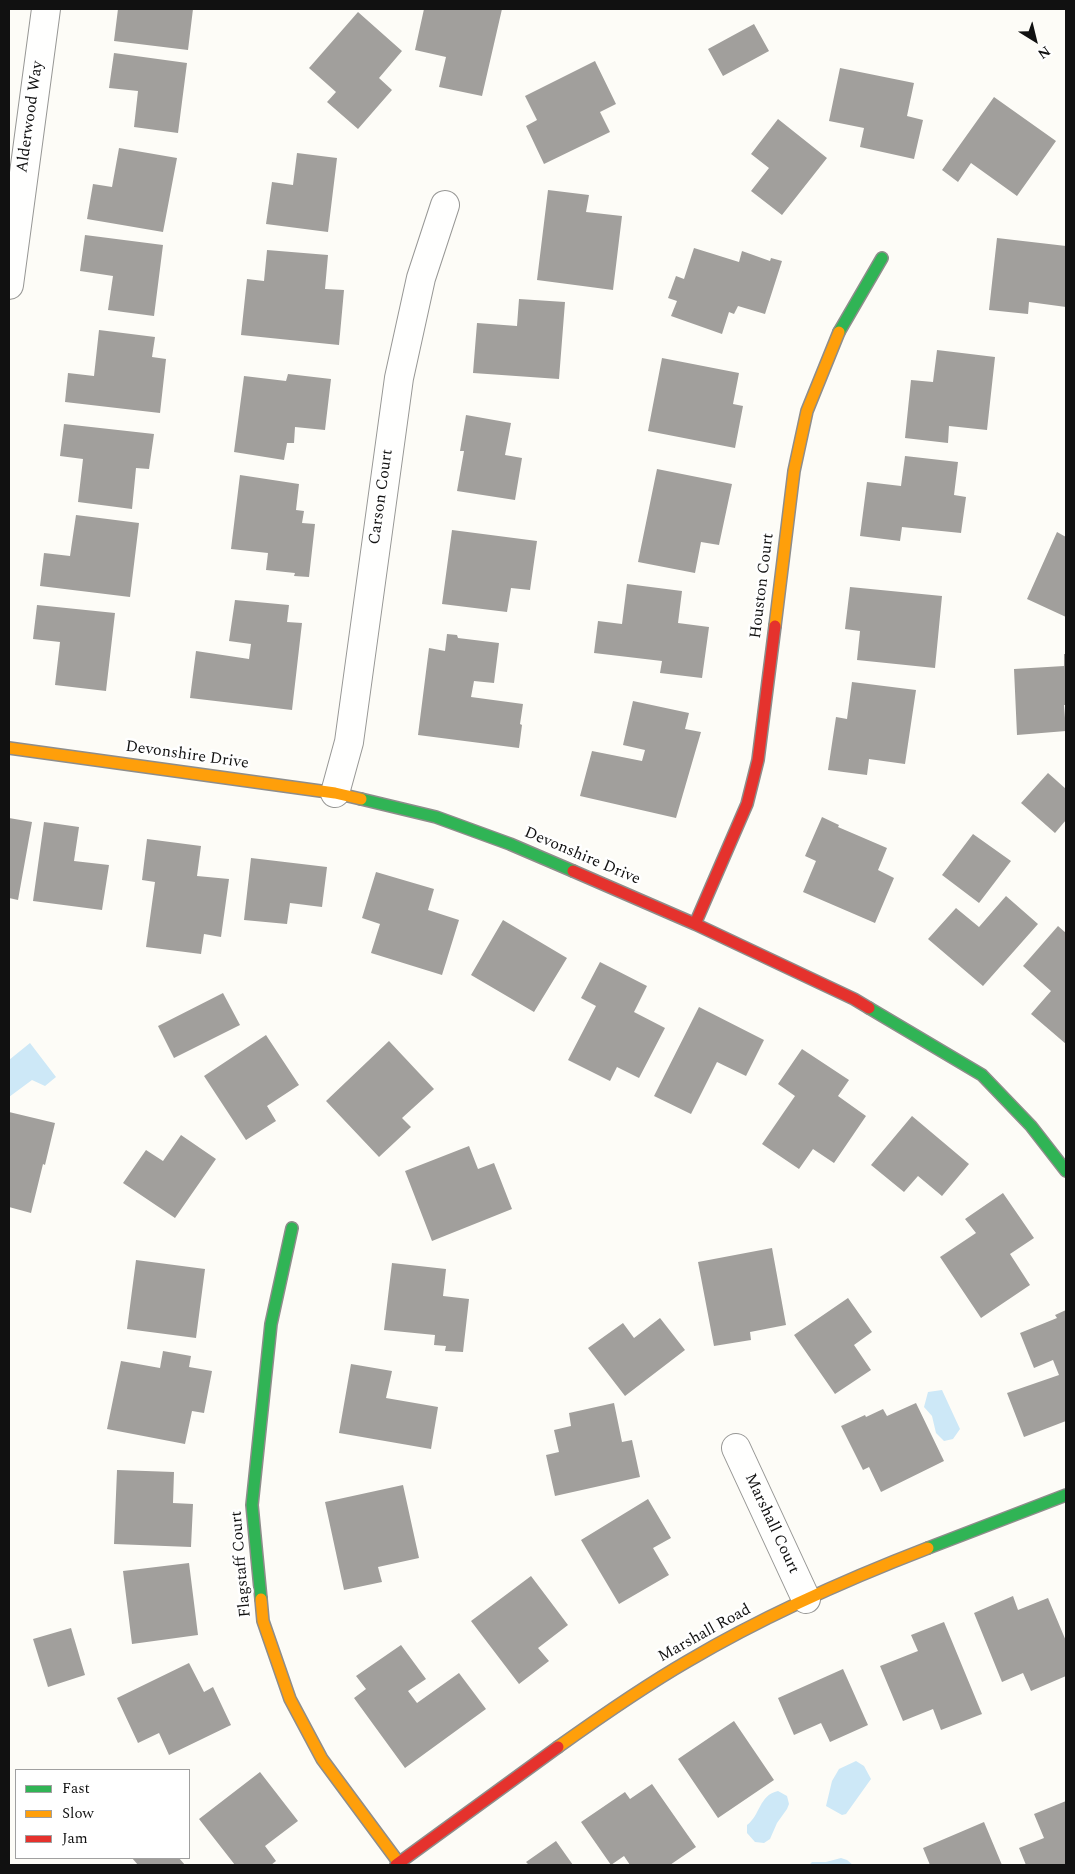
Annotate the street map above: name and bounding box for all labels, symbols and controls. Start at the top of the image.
north arrow [1010,15,1060,65]
text: N [1033,41,1055,64]
street label: Alderwood Way [14,60,48,174]
street label: Carson Court [366,448,398,546]
street label: Houston Court [747,532,779,640]
street label: Devonshire Drive [124,738,250,774]
street label: Devonshire Drive [521,824,643,890]
street label: Marshall Court [739,1471,803,1577]
street label: Flagstaff Court [228,1510,256,1618]
street label: Marshall Road [655,1601,755,1667]
legend [15,1769,190,1859]
text: Fast [62,1777,90,1800]
text: Slow [62,1802,94,1825]
text: Jam [62,1827,88,1850]

